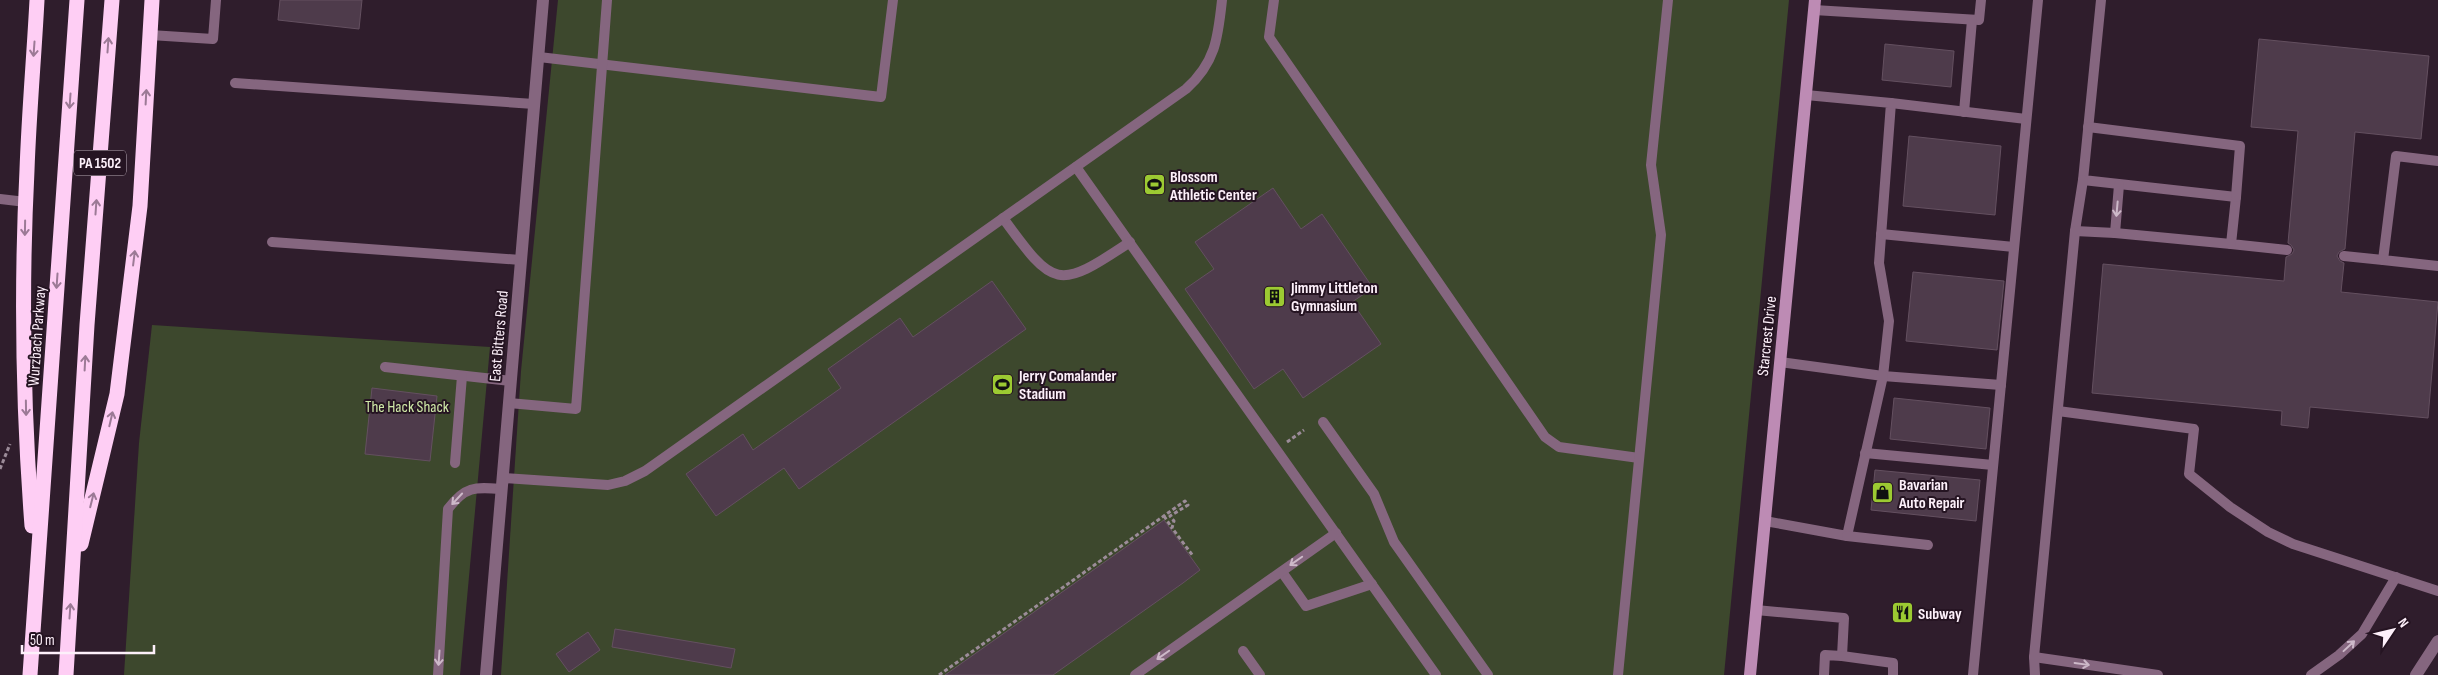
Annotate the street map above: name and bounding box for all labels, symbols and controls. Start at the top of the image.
one-way arrow [104,37,113,53]
one-way arrow [30,40,39,56]
one-way arrow [142,89,151,105]
one-way arrow [65,93,74,109]
road number: PA 1502 [74,150,126,176]
place label: Blossom Athletic Center [1169,168,1257,205]
sports icon: Blossom Athletic Center [1142,173,1166,197]
one-way arrow [91,199,101,215]
one-way arrow [2112,201,2122,217]
one-way arrow [21,220,30,236]
one-way arrow [129,251,139,267]
one-way arrow [53,272,62,288]
place label: Jimmy Littleton Gymnasium [1290,279,1378,316]
building icon: Jimmy Littleton Gymnasium [1263,284,1287,308]
street label: Wurzbach Parkway [25,285,50,387]
street label: East Bitters Road [486,290,513,382]
street label: Starcrest Drive [1754,295,1781,377]
one-way arrow [80,355,89,371]
place label: Jerry Comalander Stadium [1018,367,1117,404]
sports icon: Jerry Comalander Stadium [991,372,1015,396]
park label: The Hack Shack [365,398,449,417]
one-way arrow [21,400,31,416]
one-way arrow [107,412,116,428]
place label: Bavarian Auto Repair [1898,476,1964,513]
shop icon: Bavarian Auto Repair [1871,481,1895,505]
one-way arrow [88,493,97,509]
one-way arrow [451,493,463,505]
one-way arrow [1289,556,1303,566]
restaurant icon: Subway [1890,601,1914,625]
one-way arrow [66,603,75,619]
place label: Subway [1918,605,1962,624]
north arrow [2368,605,2418,655]
text: N [2394,615,2412,631]
scale bar [22,622,155,654]
text: 50 m [30,631,55,650]
one-way arrow [2343,640,2356,652]
one-way arrow [434,650,443,666]
one-way arrow [1156,650,1170,660]
one-way arrow [2074,660,2090,670]

